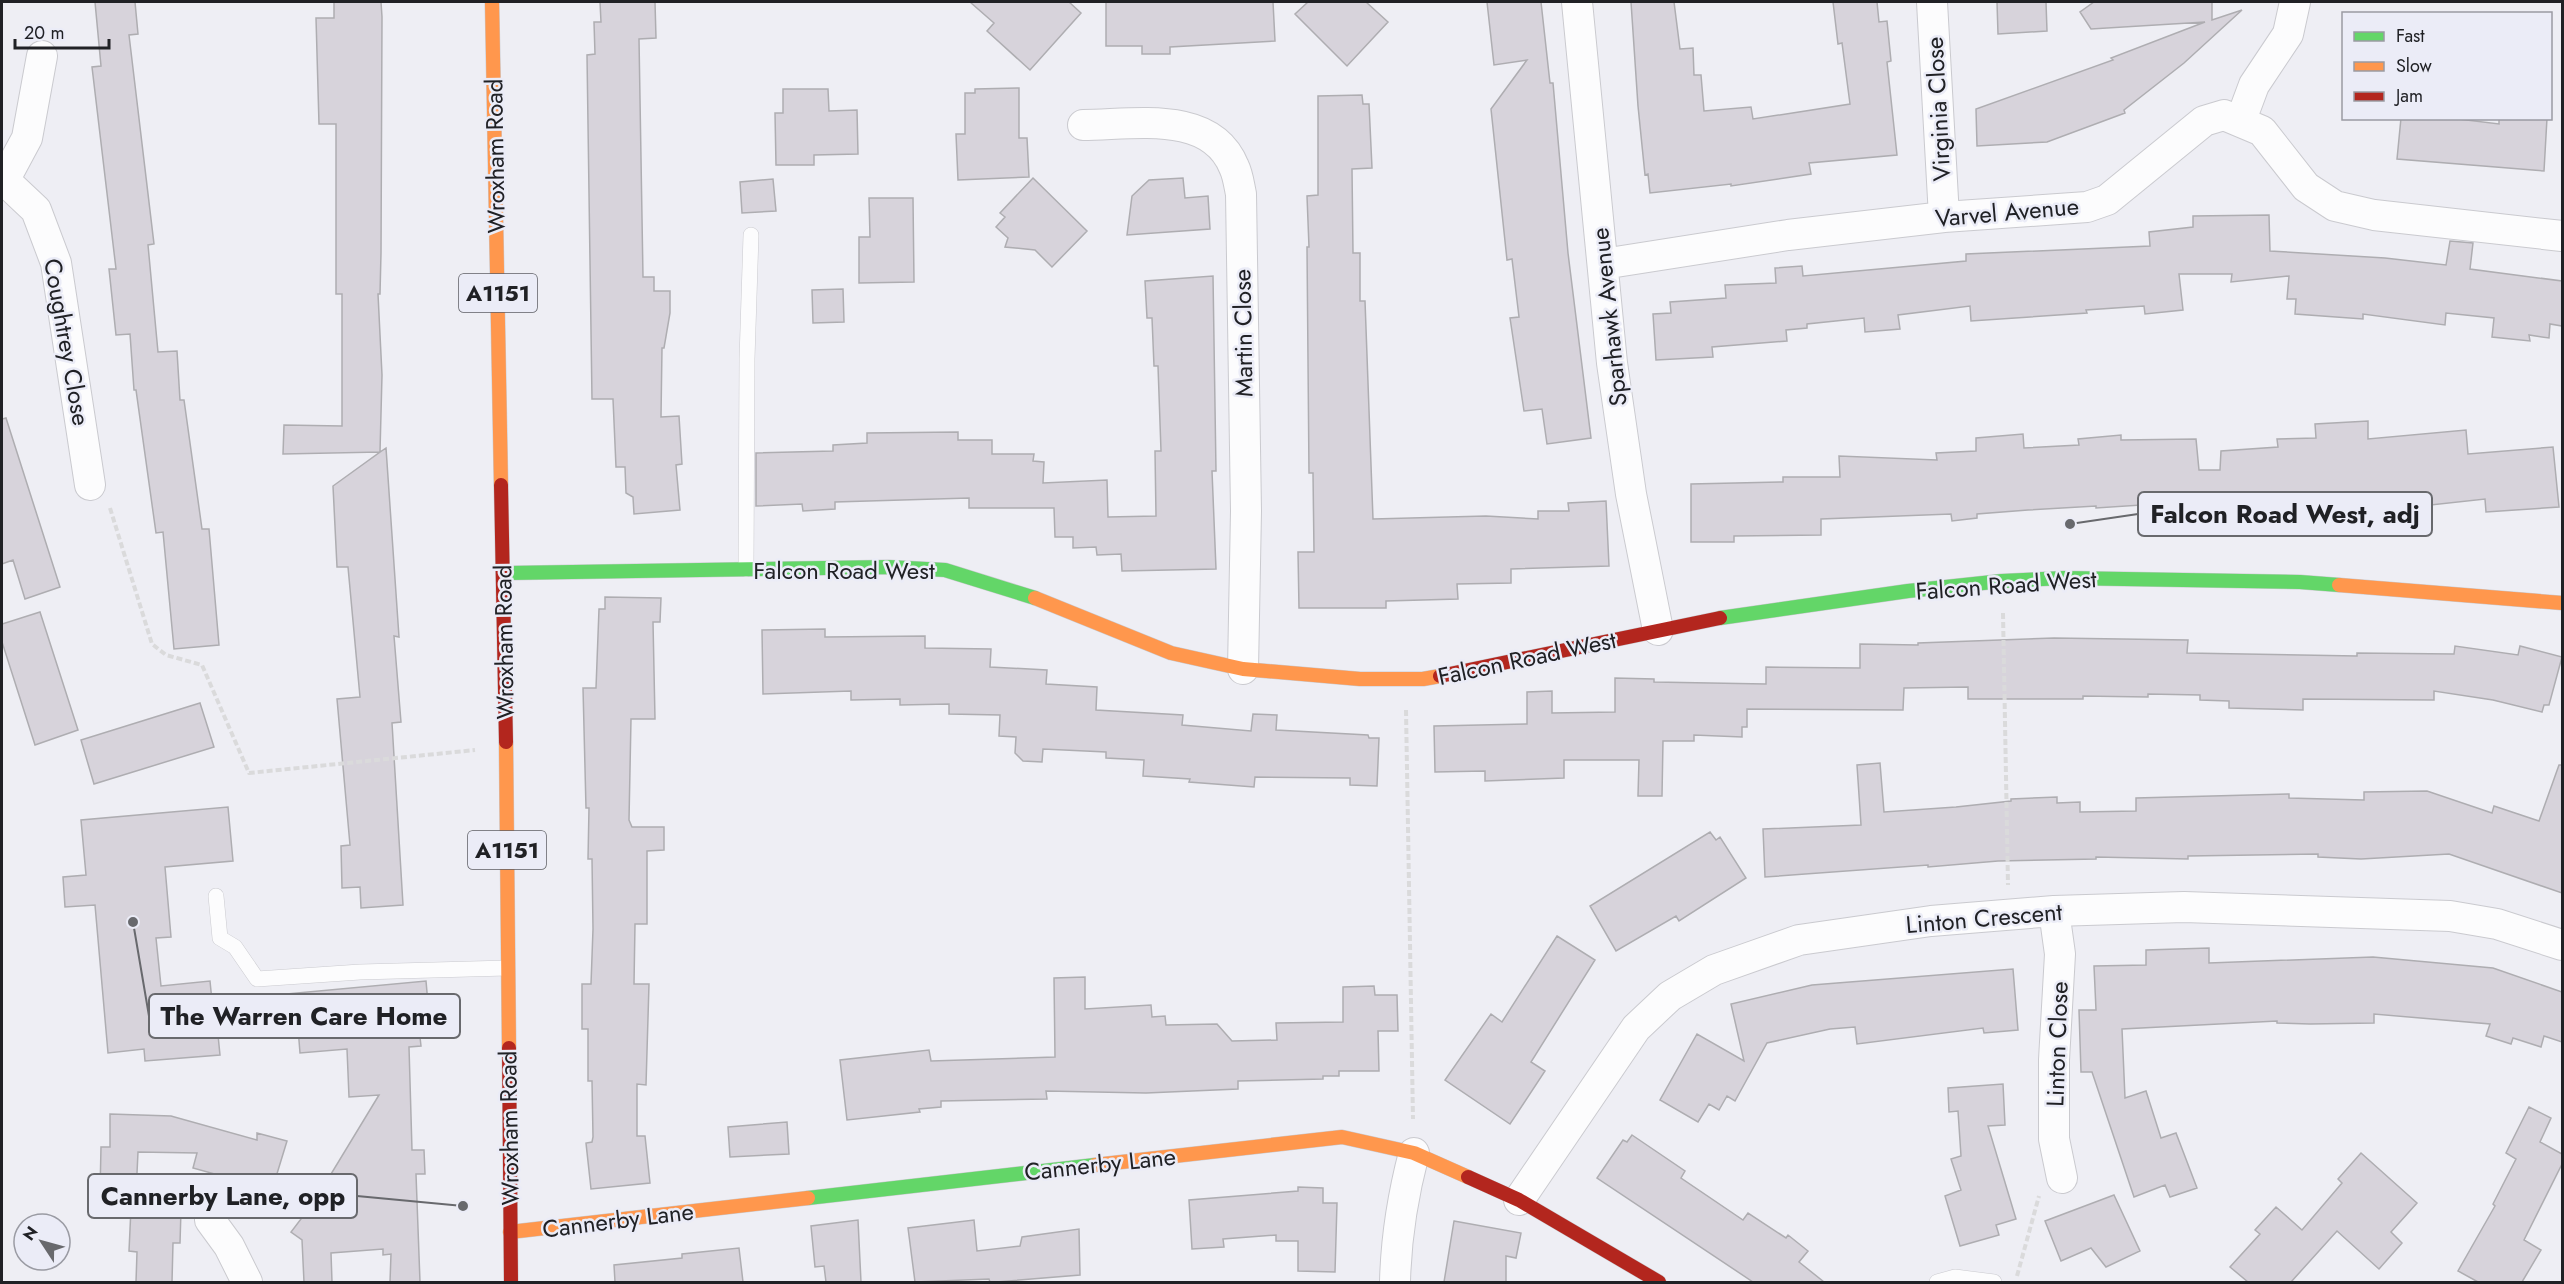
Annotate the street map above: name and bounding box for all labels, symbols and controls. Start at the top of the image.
scale bar [15,12,110,50]
legend [2342,12,2552,120]
text: 20 m [24,20,64,46]
text: Fast [2396,23,2425,49]
street label: Virginia Close [1917,36,1959,182]
text: Slow [2396,53,2433,79]
street label: Wroxham Road [476,78,514,234]
text: Jam [2394,83,2423,109]
street label: Varvel Avenue [1934,188,2080,236]
street label: Sparhawk Avenue [1582,226,1636,408]
street label: Coughtrey Close [35,256,99,428]
street label: Martin Close [1224,269,1262,397]
road number: A1151 [459,274,537,312]
callout: Falcon Road West, adj [2138,492,2432,536]
text: Falcon Road West, adj [2150,495,2420,533]
street label: Falcon Road West [753,553,935,588]
street label: Falcon Road West [1914,561,2098,609]
street label: Wroxham Road [485,564,523,720]
street label: Falcon Road West [1435,622,1620,694]
road number: A1151 [468,831,546,869]
street label: Linton Crescent [1904,894,2064,942]
street label: Linton Close [2037,981,2077,1107]
callout: The Warren Care Home [149,994,460,1038]
text: The Warren Care Home [160,997,448,1035]
street label: Wroxham Road [490,1050,528,1206]
street label: Cannerby Lane [1023,1139,1177,1189]
callout: Cannerby Lane, opp [88,1174,357,1218]
text: Cannerby Lane, opp [101,1177,345,1215]
street label: Cannerby Lane [540,1193,696,1247]
north arrow [12,1212,72,1272]
text: N [17,1222,43,1245]

